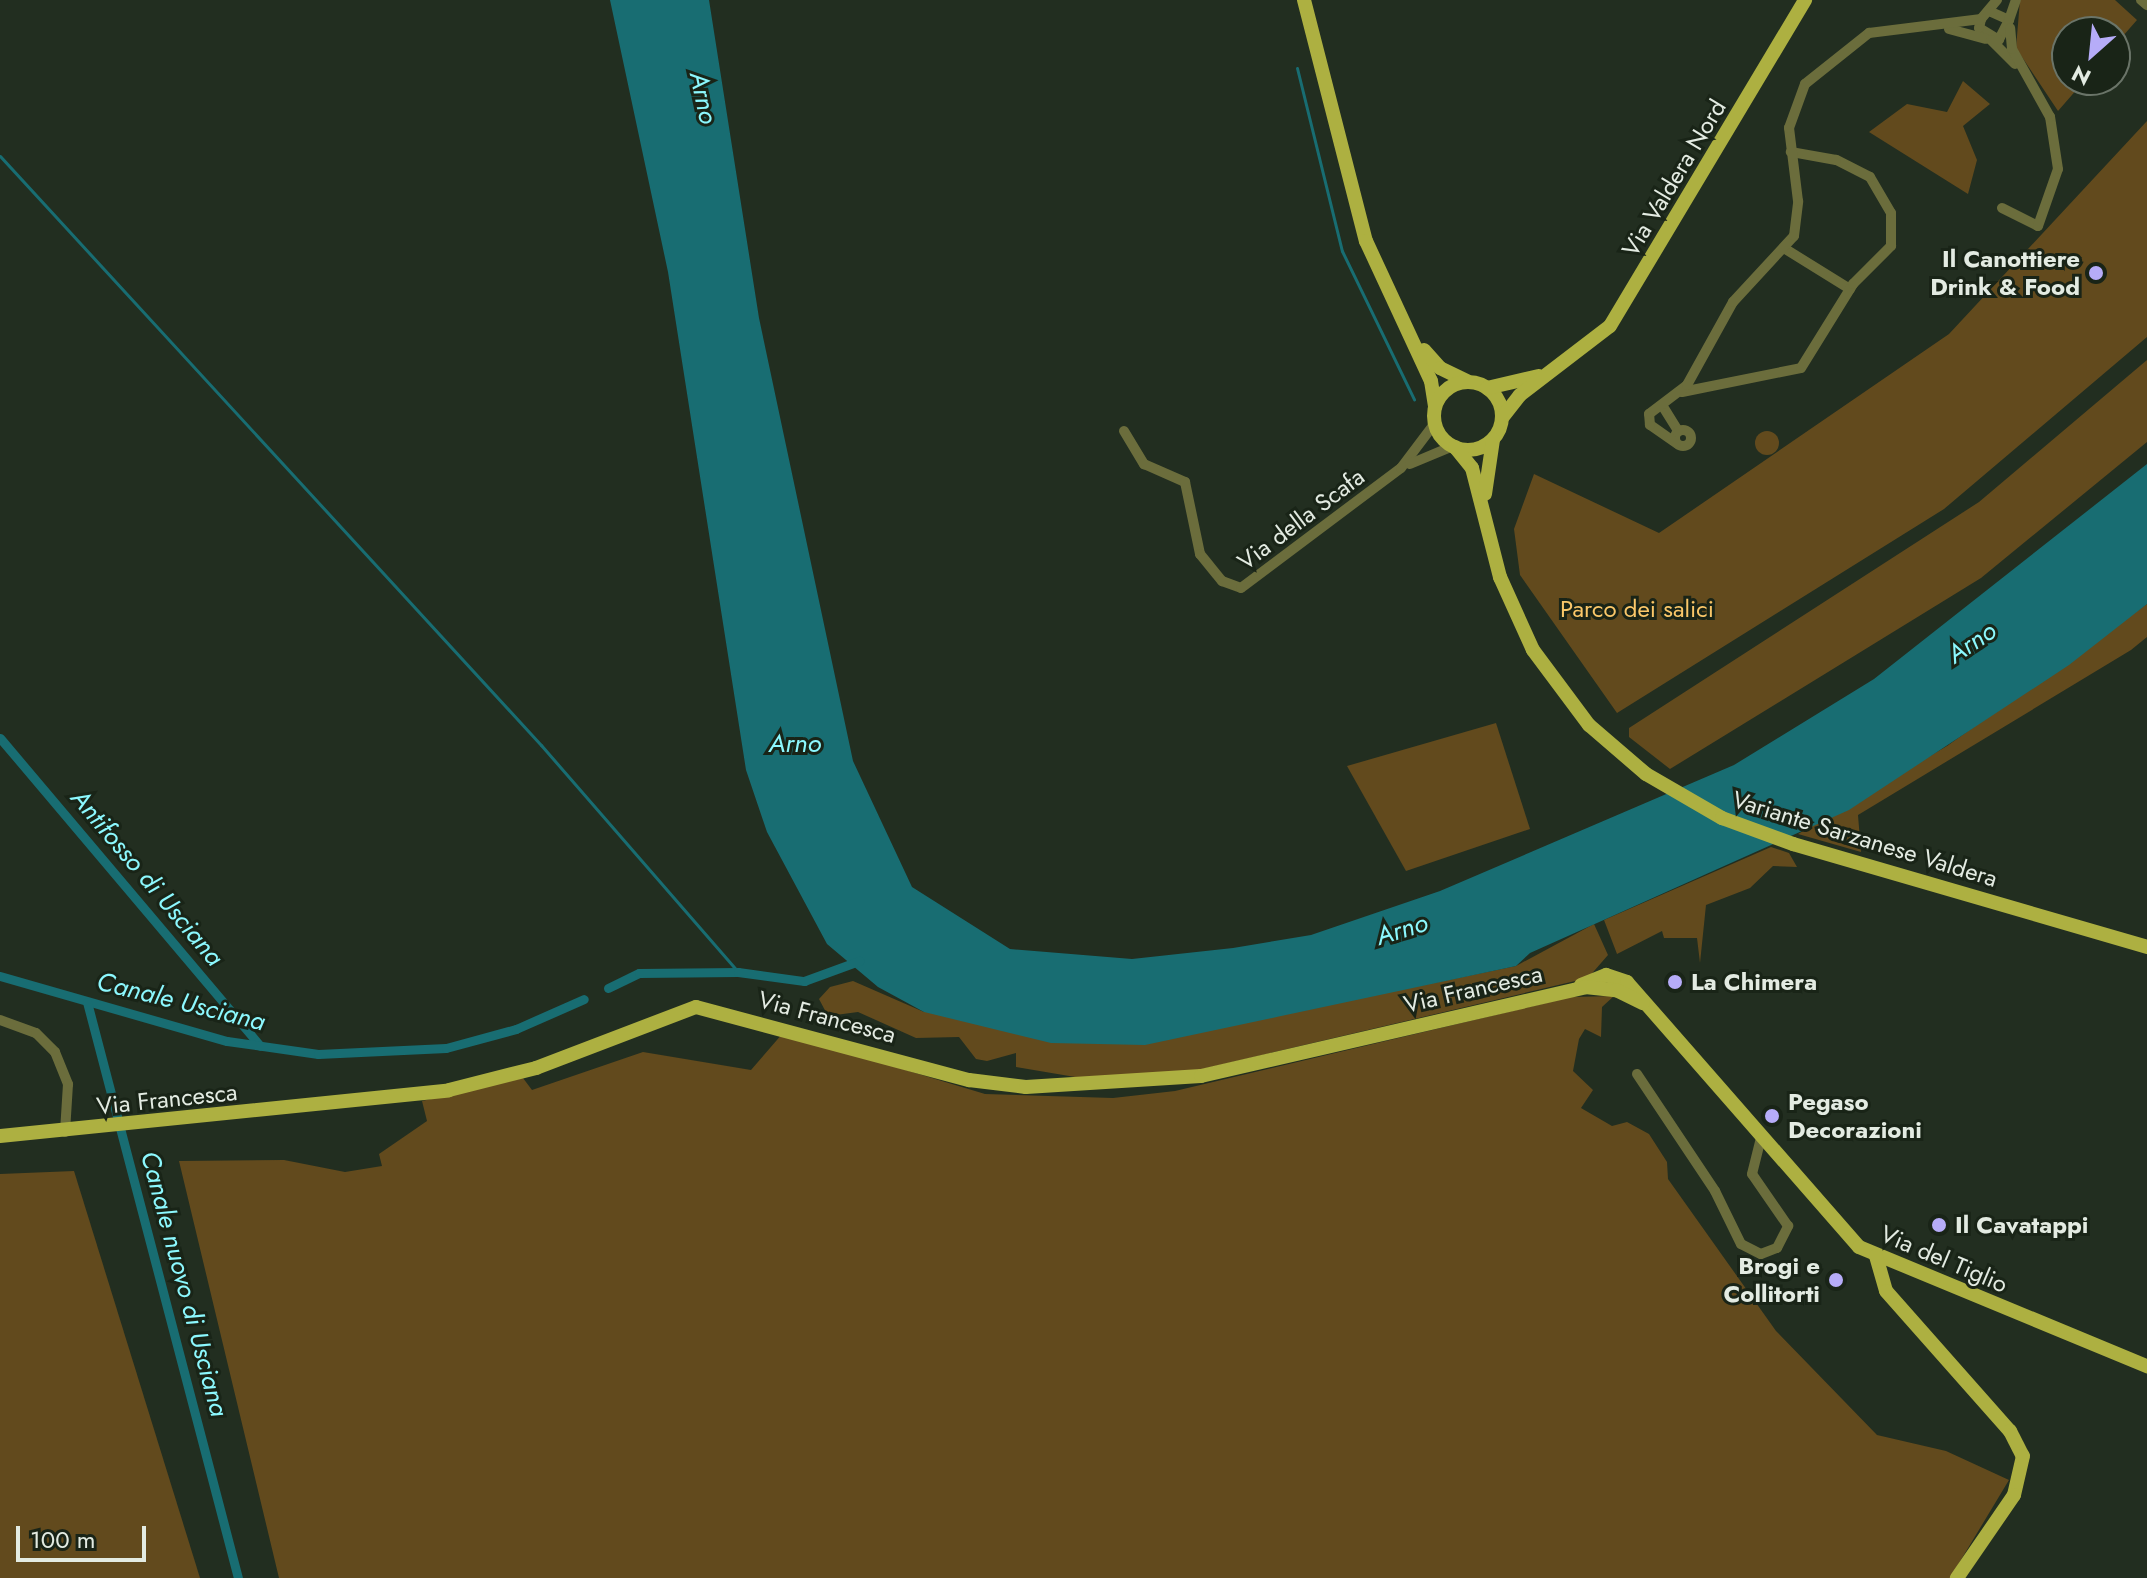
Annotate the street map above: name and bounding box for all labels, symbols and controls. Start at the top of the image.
north arrow [2051,16,2131,96]
text: N [2066,57,2096,94]
water label: Arno [682,69,724,127]
street label: Via Valdera Nord [1616,94,1732,262]
place label: Il Canottiere Drink & Food [1930,245,2080,301]
marker: Il Canottiere Drink & Food [2087,264,2105,282]
street label: Via della Scafa [1232,462,1370,576]
park label: Parco dei salici [1560,595,1714,623]
water label: Arno [1942,615,2002,671]
water label: Arno [769,728,821,760]
water label: Antifosso di Usciana [64,783,230,973]
street label: Variante Sarzanese Valdera [1729,785,2001,893]
water label: Arno [1372,907,1432,953]
street label: Via Francesca [1401,959,1545,1019]
water label: Canale Usciana [94,966,268,1038]
place label: La Chimera [1691,968,1817,996]
marker: La Chimera [1666,973,1684,991]
street label: Via Francesca [755,985,899,1049]
street label: Via Francesca [95,1077,239,1121]
place label: Pegaso Decorazioni [1788,1088,1922,1144]
marker: Pegaso Decorazioni [1763,1107,1781,1125]
water label: Canale nuovo di Usciana [134,1148,234,1420]
place label: Il Cavatappi [1955,1211,2088,1239]
marker: Il Cavatappi [1930,1216,1948,1234]
street label: Via del Tiglio [1876,1219,2012,1299]
place label: Brogi e Collitorti [1724,1252,1820,1308]
marker: Brogi e Collitorti [1827,1271,1845,1289]
scale bar [20,1510,150,1560]
text: 100 m [30,1522,96,1557]

